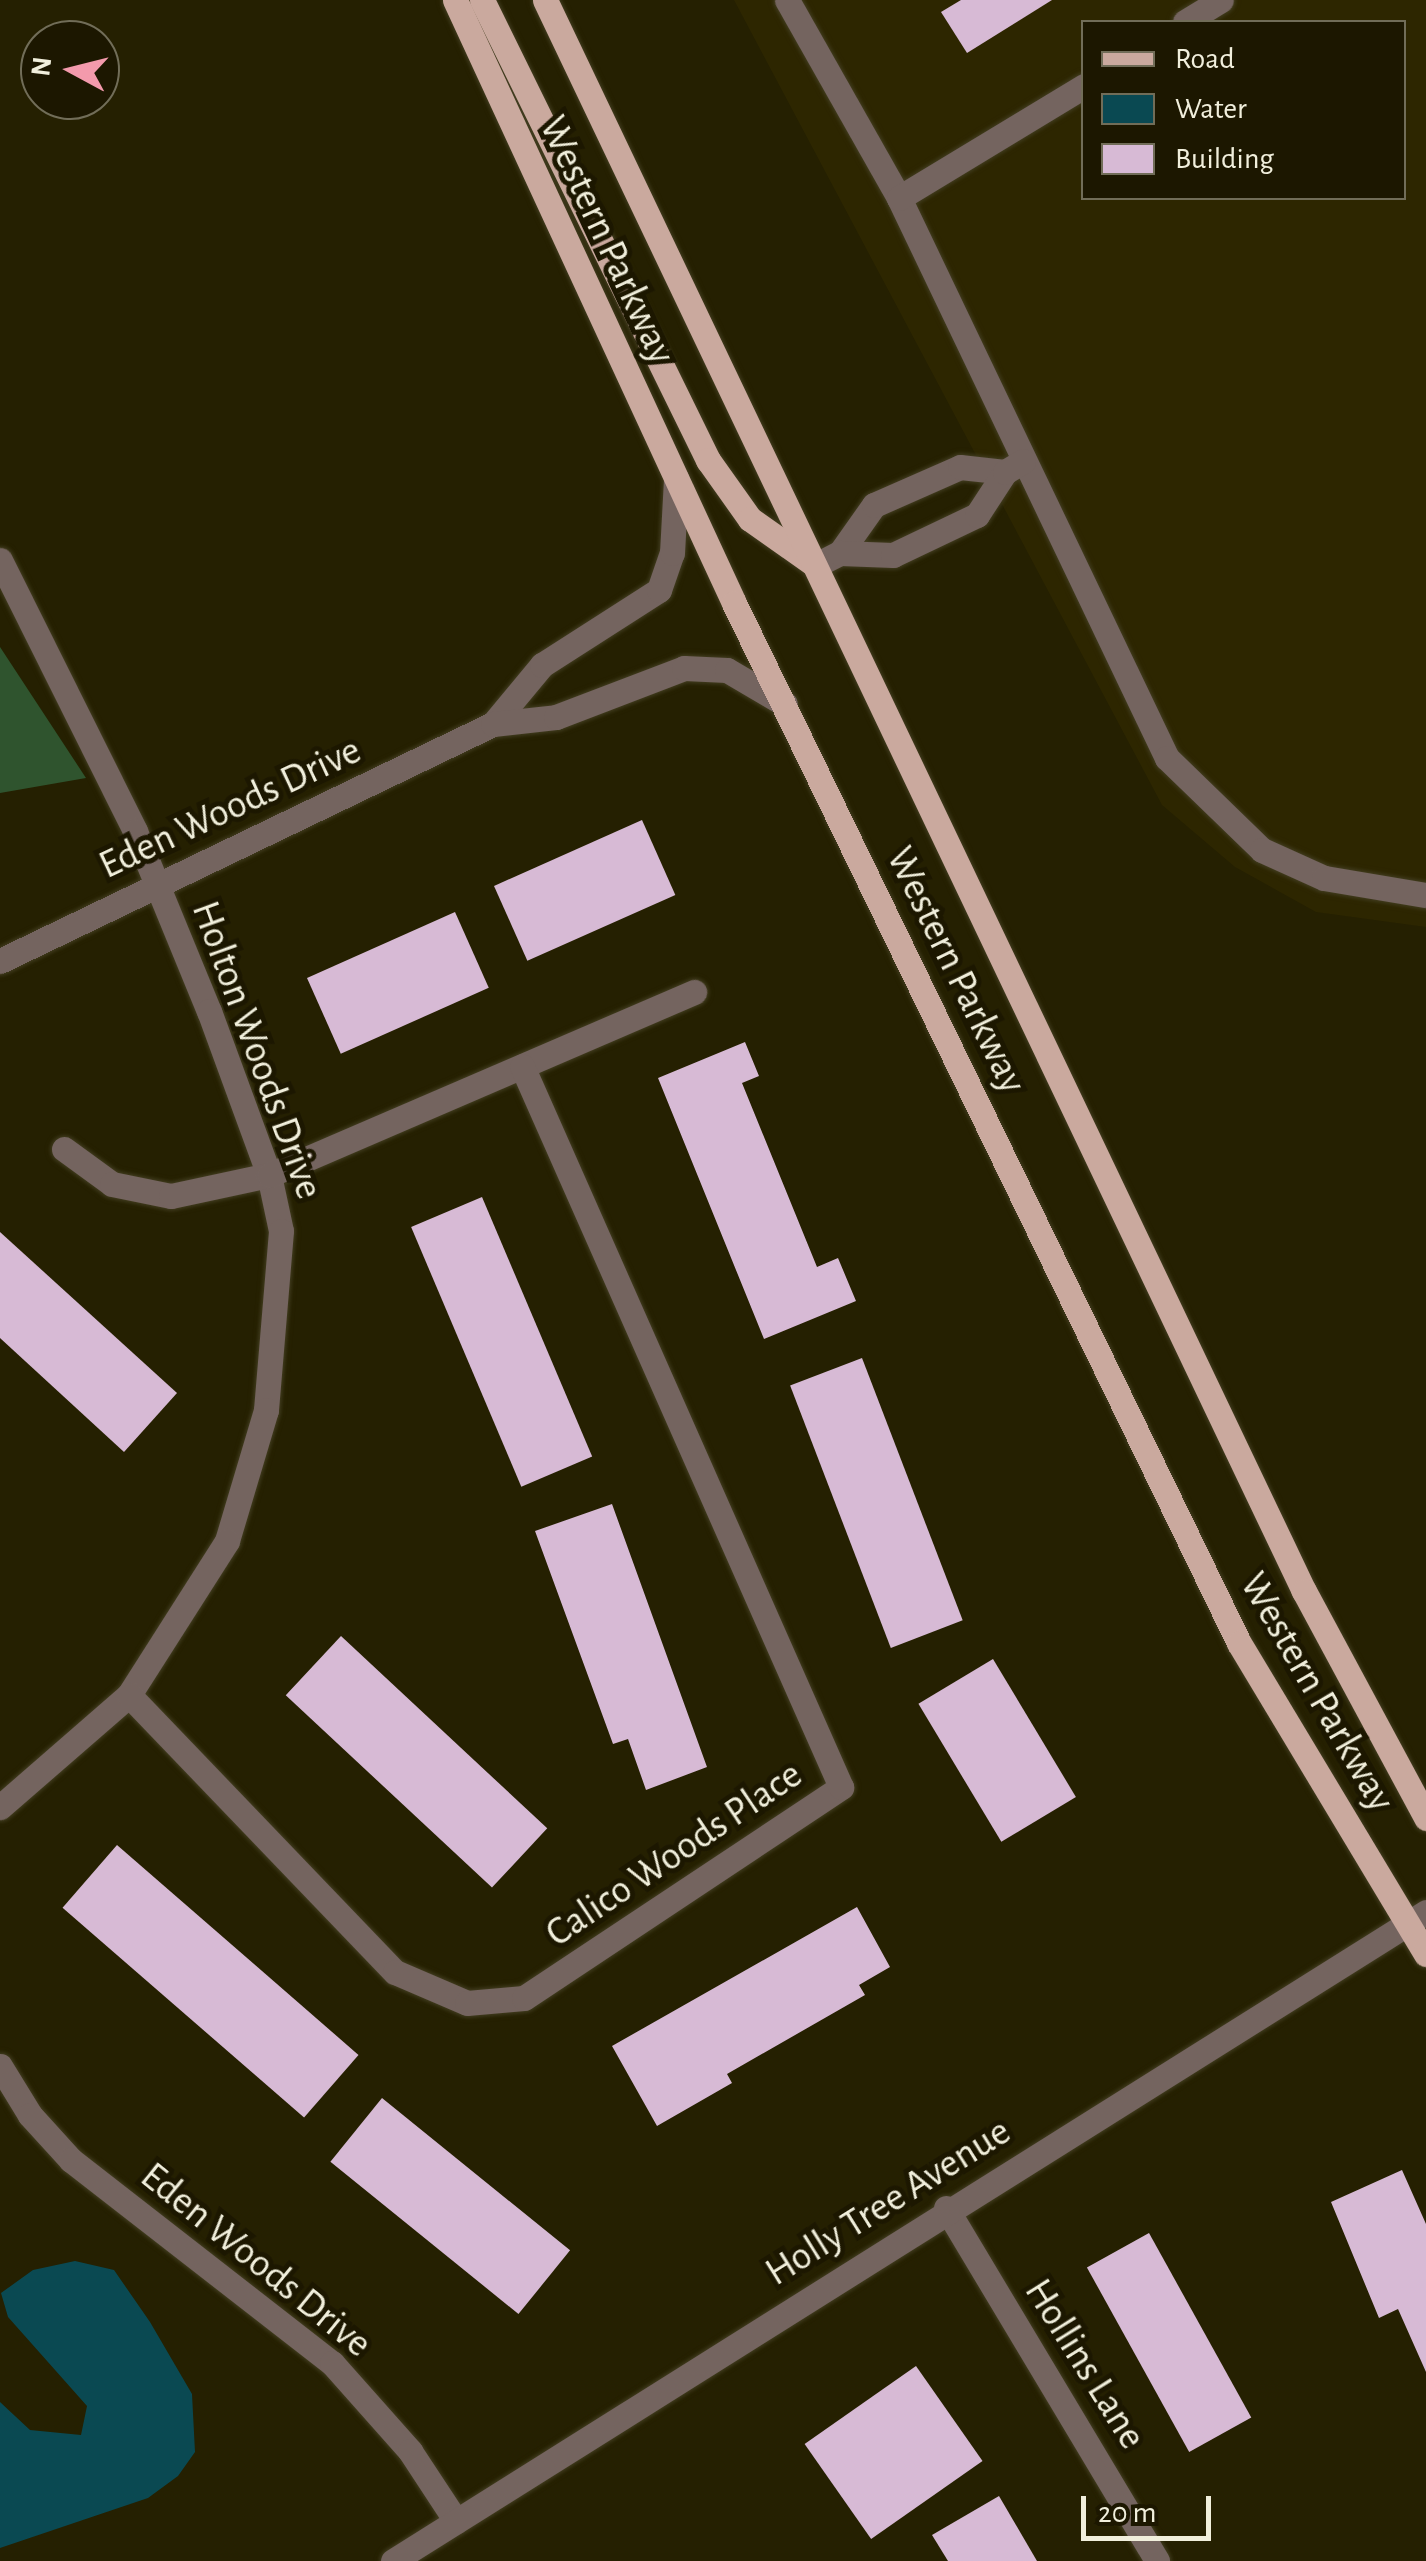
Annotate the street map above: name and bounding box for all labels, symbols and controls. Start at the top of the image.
north arrow [20,20,120,120]
legend [1081,20,1406,200]
text: Road [1175,44,1235,74]
text: N [27,55,57,78]
text: Water [1175,94,1247,124]
street label: Western Parkway [529,108,685,372]
text: Building [1175,144,1274,174]
street label: Eden Woods Drive [92,726,368,890]
street label: Western Parkway [876,839,1036,1101]
street label: Holton Woods Drive [181,895,333,1205]
street label: Western Parkway [1229,1564,1405,1820]
street label: Calico Woods Place [537,1751,811,1957]
street label: Holly Tree Avenue [757,2108,1019,2296]
street label: Eden Woods Drive [131,2152,381,2368]
street label: Hollins Lane [1014,2270,1156,2458]
scale bar [1086,2476,1216,2538]
text: 20 m [1098,2498,1156,2528]

